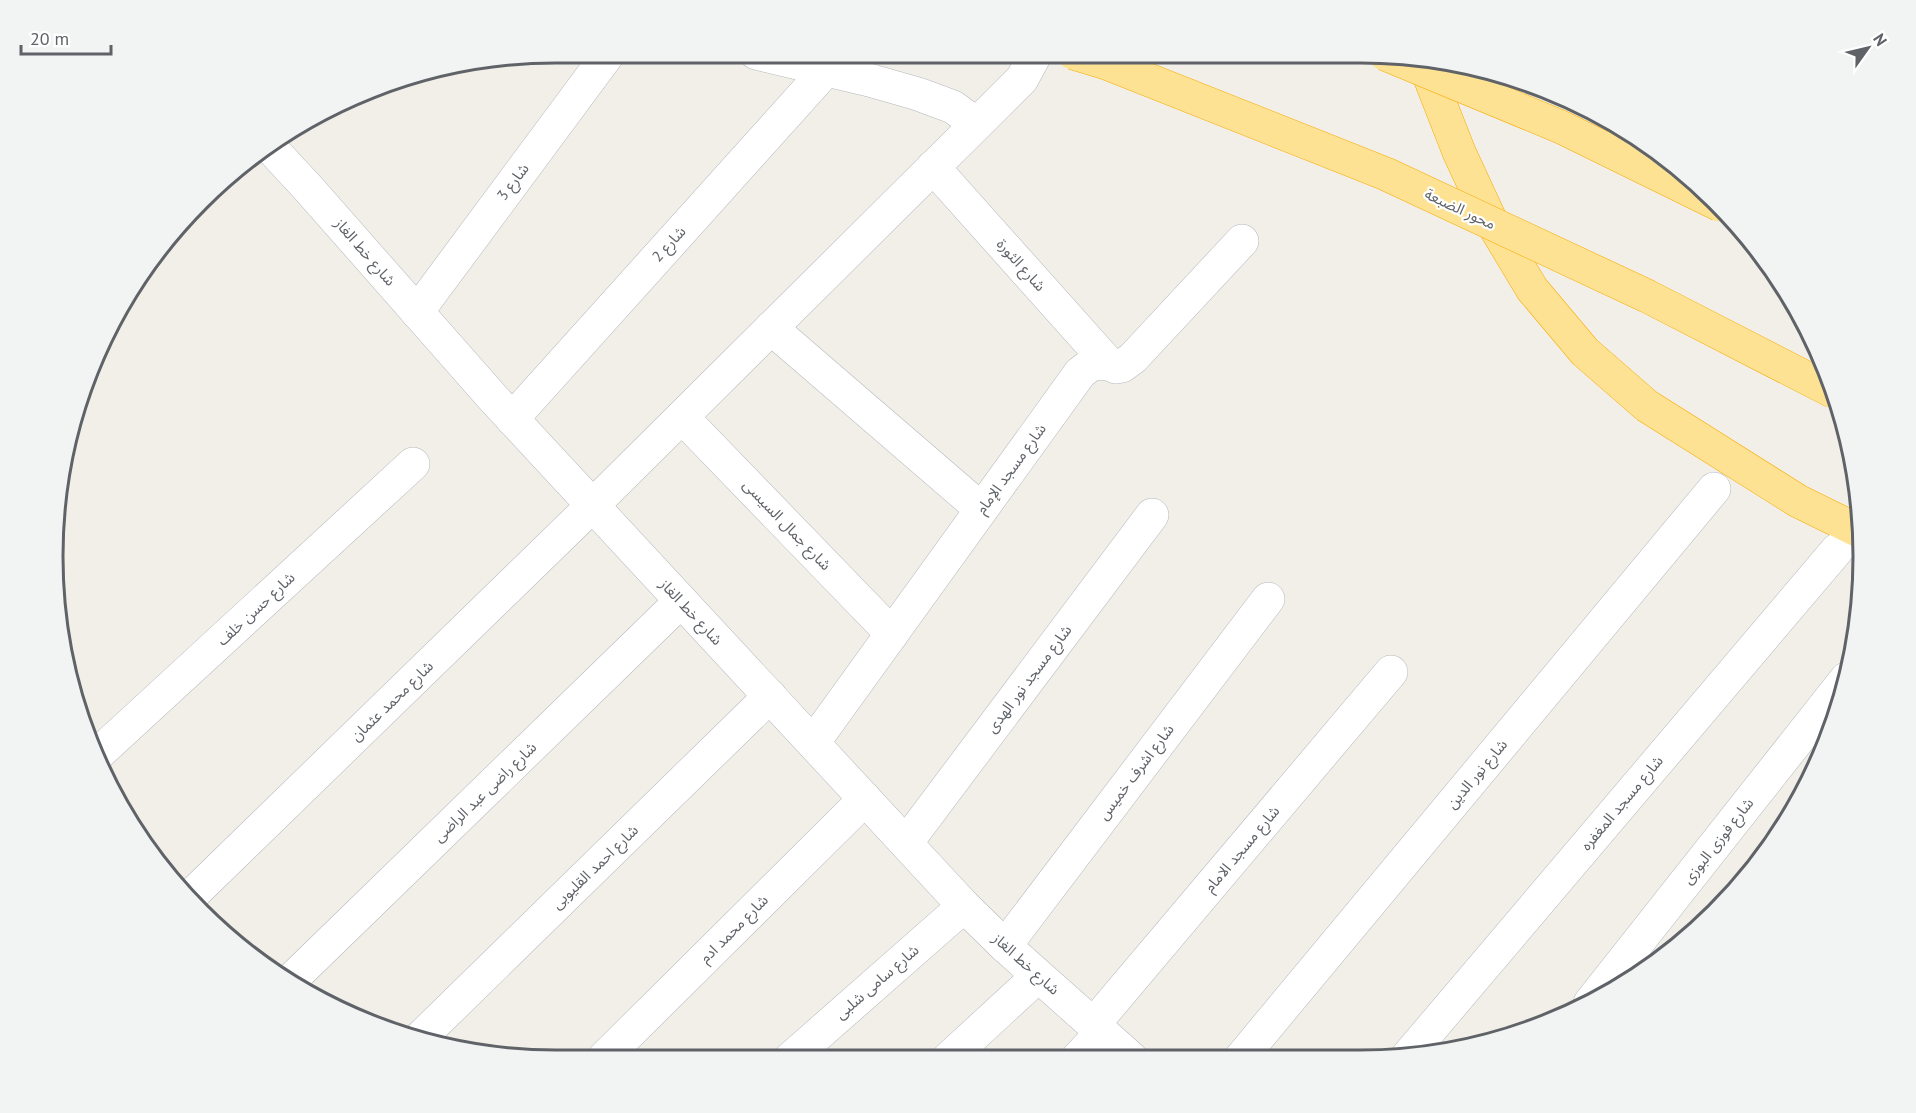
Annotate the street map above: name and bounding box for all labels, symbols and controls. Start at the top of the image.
scale bar [21,18,111,56]
north arrow [1838,18,1898,78]
text: 20 m [30,27,69,50]
text: N [1869,30,1892,50]
street label: شارع 3 [493,159,535,206]
street label: محور الضبعة [1422,184,1499,233]
street label: شارع خط الغاز [328,213,400,292]
street label: شارع 2 [648,222,692,267]
street label: شارع الثورة [991,234,1050,297]
street label: شارع مسجد الإمام [971,420,1052,519]
street label: شارع جمال السيسى [737,475,836,576]
street label: شارع حسن خلف [213,568,301,652]
street label: شارع خط الغاز [653,574,727,651]
street label: شارع مسجد نور الهدى [982,621,1078,738]
street label: شارع محمد عثمان [346,656,439,747]
street label: شارع اشرف خميس [1093,720,1180,825]
street label: شارع نور الدين [1442,735,1514,814]
street label: شارع راضى عبد الراضى [429,737,543,848]
street label: شارع مسجد المغفره [1576,751,1669,856]
street label: شارع فوزى البوزى [1678,793,1760,890]
street label: شارع مسجد الامام [1200,801,1286,898]
street label: شارع احمد القليوبى [547,820,644,915]
street label: شارع محمد ادم [695,890,774,969]
street label: شارع خط الغاز [986,928,1064,1001]
street label: شارع سامى شلبى [831,940,925,1025]

